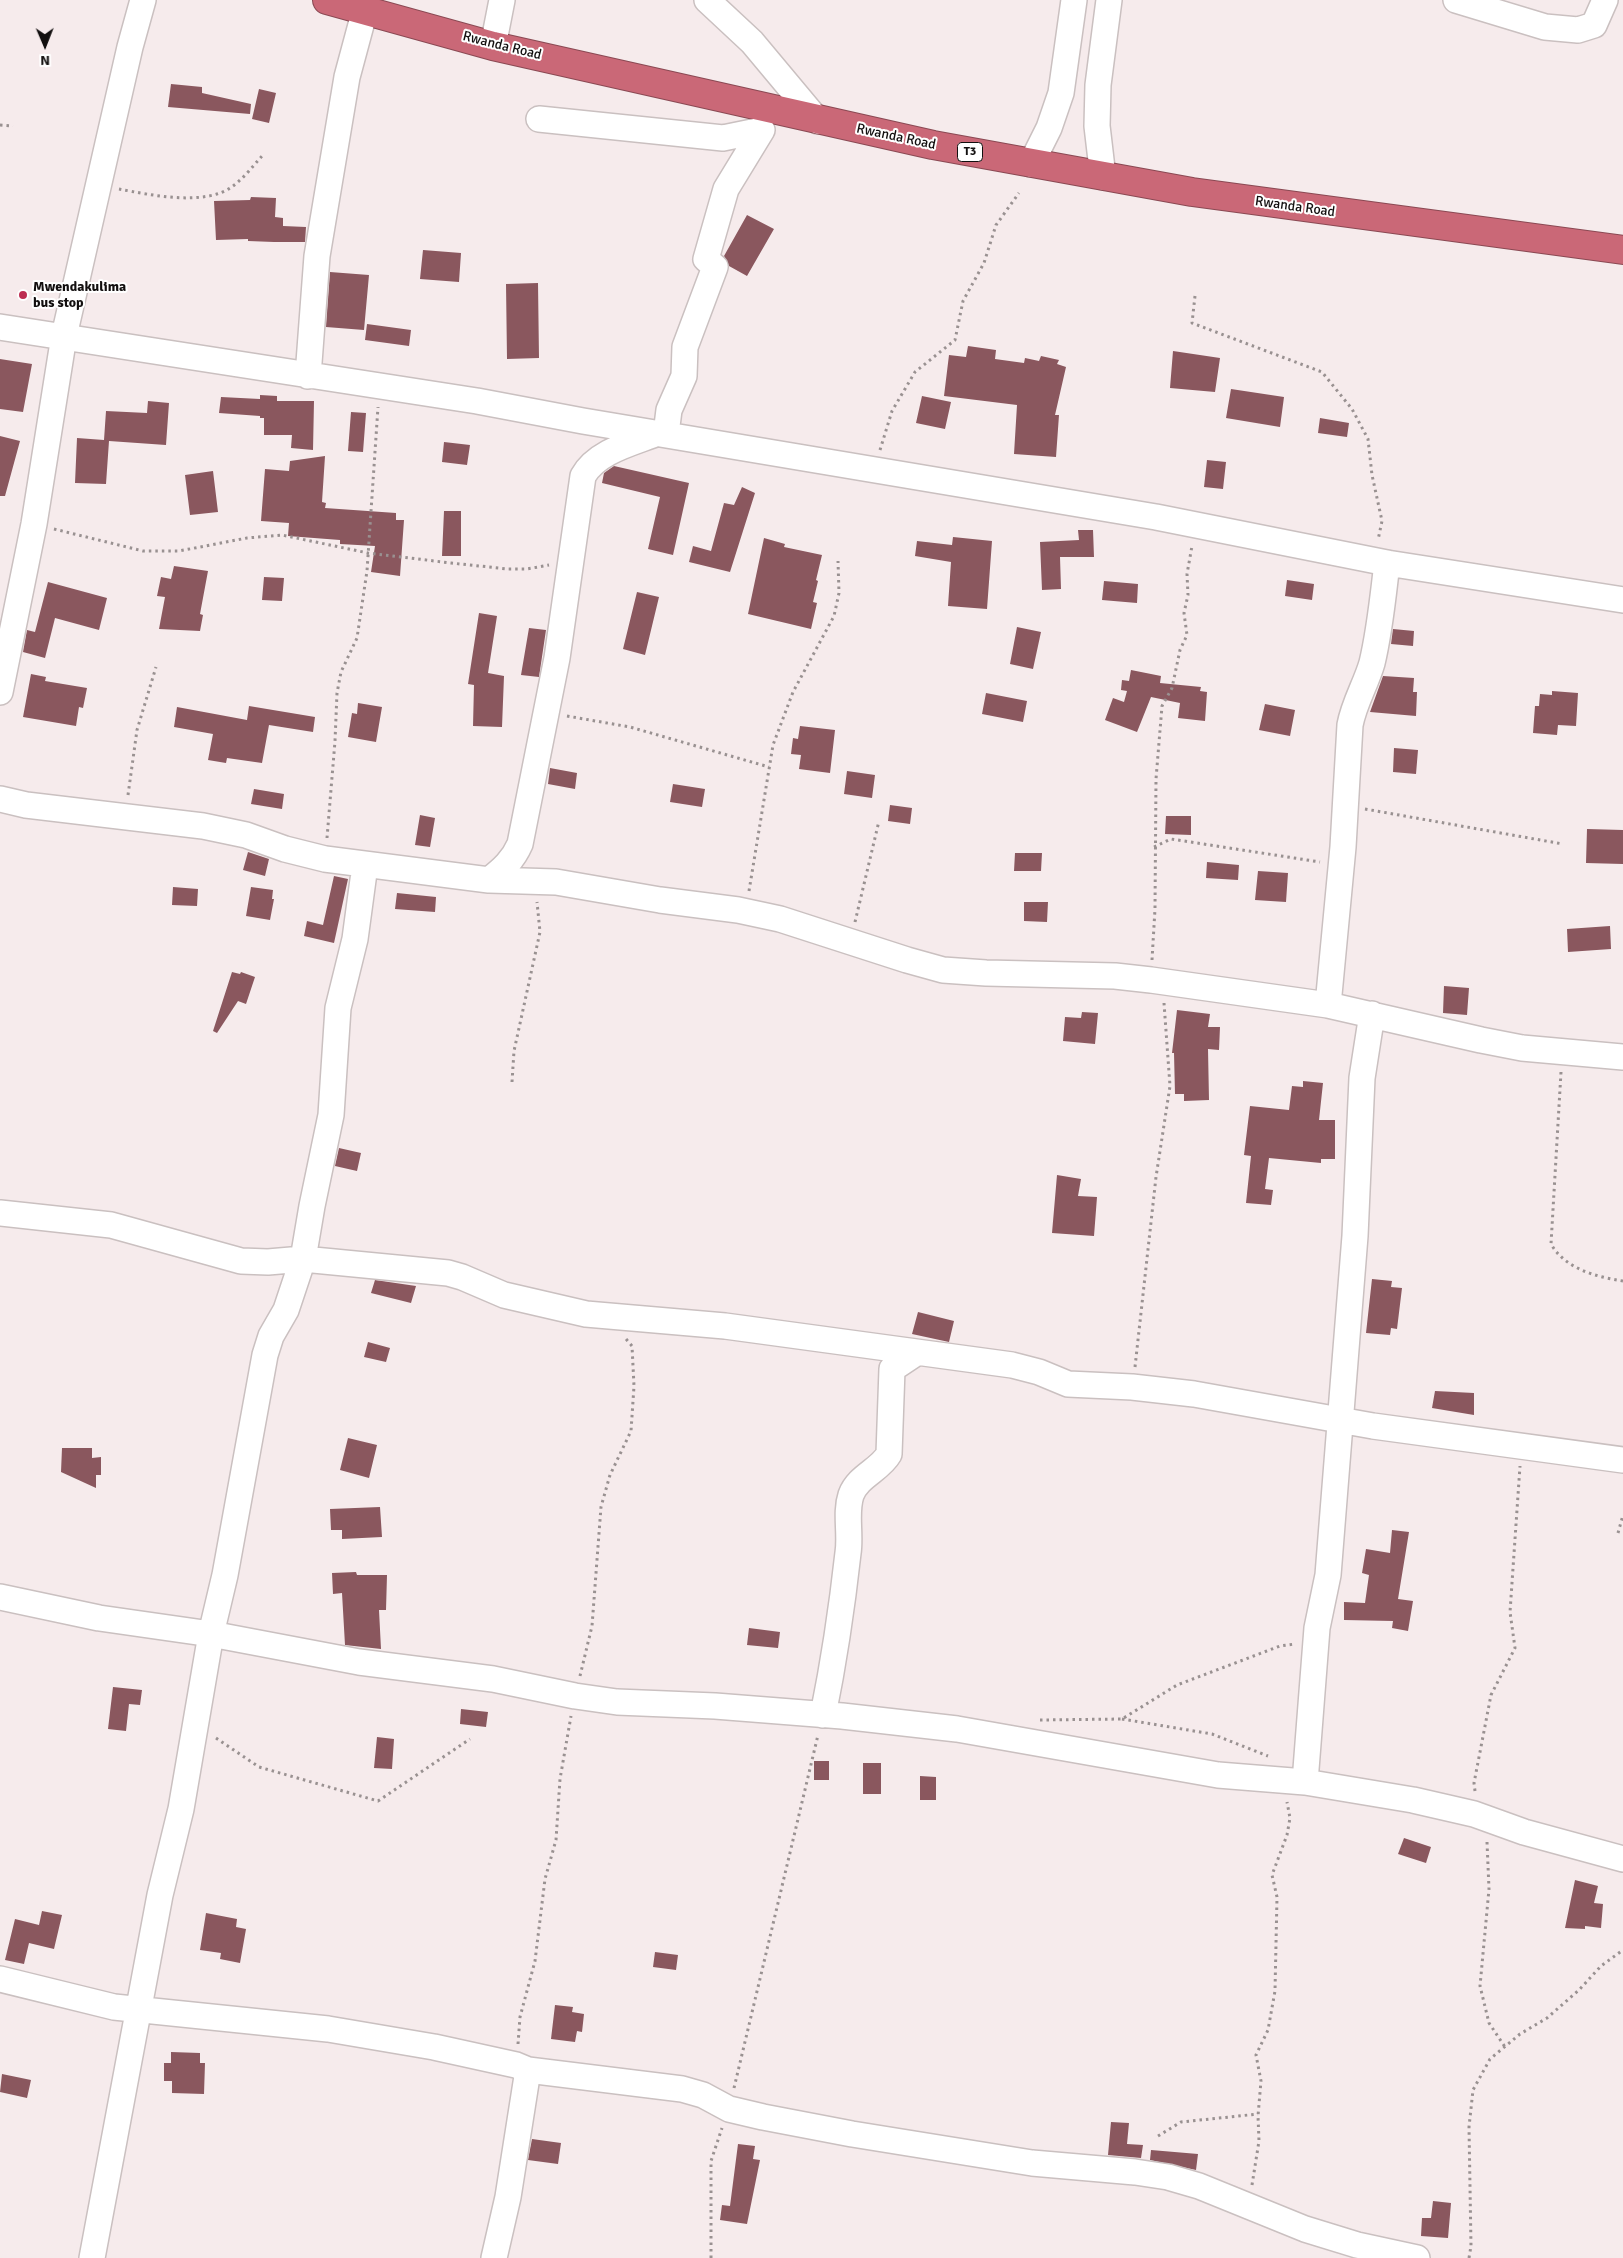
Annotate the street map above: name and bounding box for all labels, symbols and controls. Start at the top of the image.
north arrow [20,20,70,70]
street label: Rwanda Road [461,28,543,64]
text: N [40,52,50,69]
street label: Rwanda Road [855,120,937,154]
road number: T3 [958,142,982,162]
street label: Rwanda Road [1254,193,1336,221]
place label: Mwendakulima bus stop [33,279,126,312]
marker: Mwendakulima bus stop [17,289,29,301]

